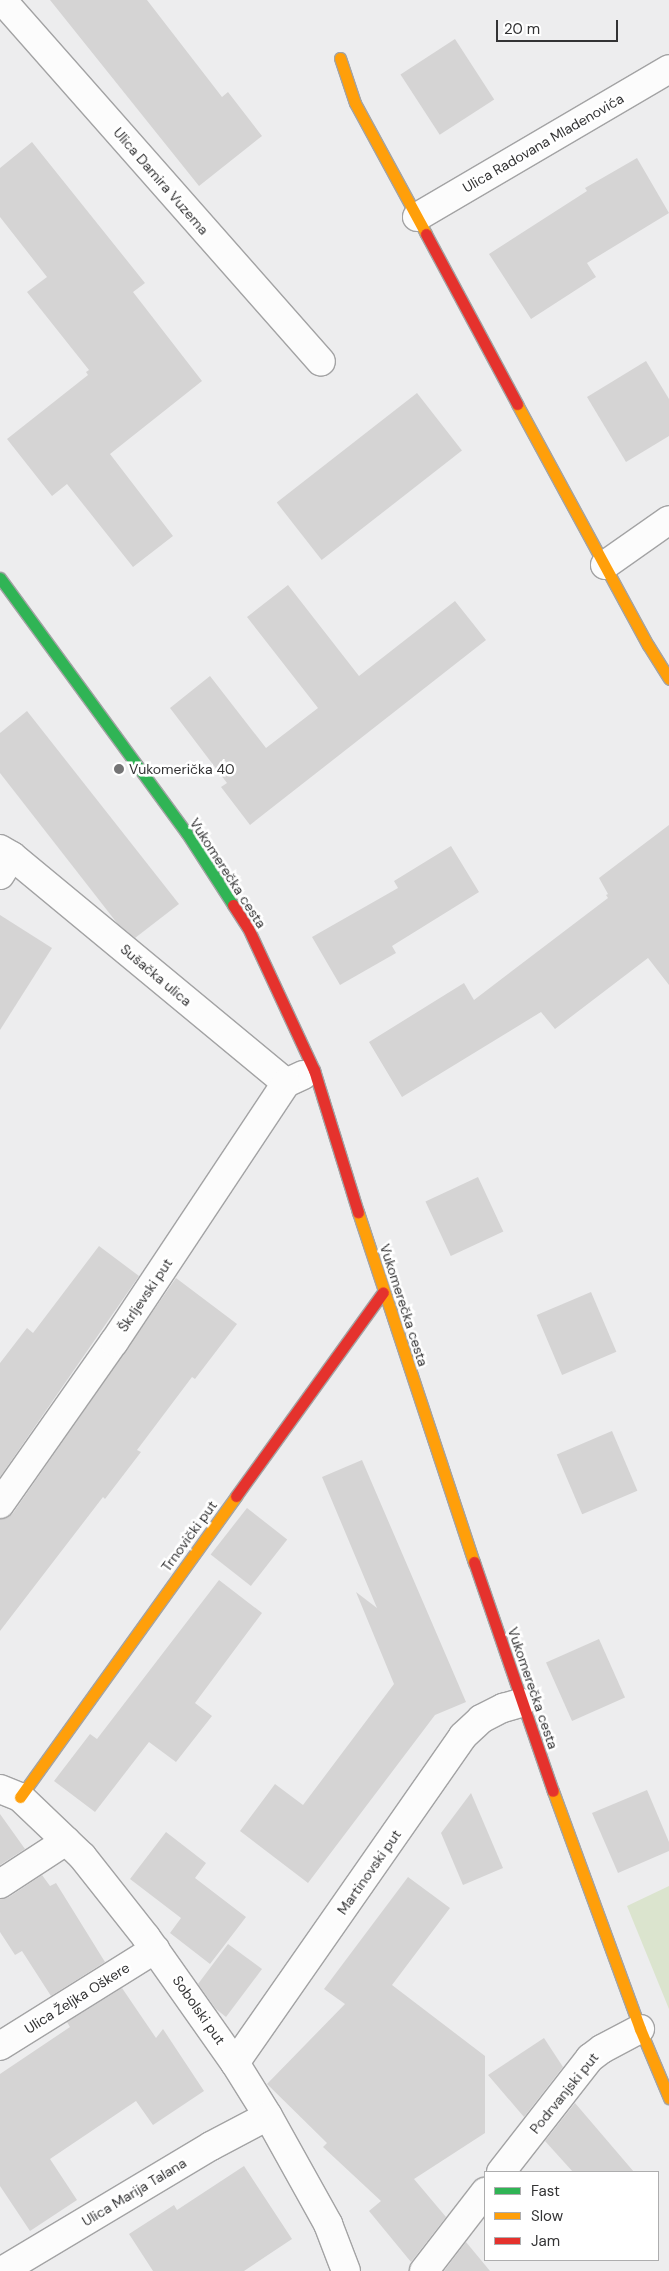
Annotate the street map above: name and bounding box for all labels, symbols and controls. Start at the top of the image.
scale bar [499,10,622,42]
text: 20 m [504,19,540,39]
street label: Ulica Radovana Mladenovića [460,90,626,196]
street label: Ulica Damira Vuzema [110,124,212,238]
place label: Vukomerička 40 [129,761,234,777]
marker: Vukomerička 40 [113,763,125,775]
street label: Vukomerečka cesta [186,815,270,931]
street label: Sušačka ulica [117,941,195,1009]
street label: Vukomerečka cesta [376,1242,432,1368]
street label: Škrljevski put [114,1255,176,1335]
street label: Trnovički put [158,1497,220,1575]
street label: Vukomerečka cesta [504,1625,562,1751]
street label: Martinovski put [333,1826,405,1918]
street label: Ulica Željka Oškere [21,1959,133,2037]
street label: Sobolski put [169,1972,229,2048]
street label: Podrvanjski put [526,2049,602,2137]
street label: Ulica Marija Talana [79,2154,189,2230]
legend [484,2171,659,2261]
text: Fast [531,2181,560,2201]
text: Slow [531,2206,563,2226]
text: Jam [531,2231,560,2251]

